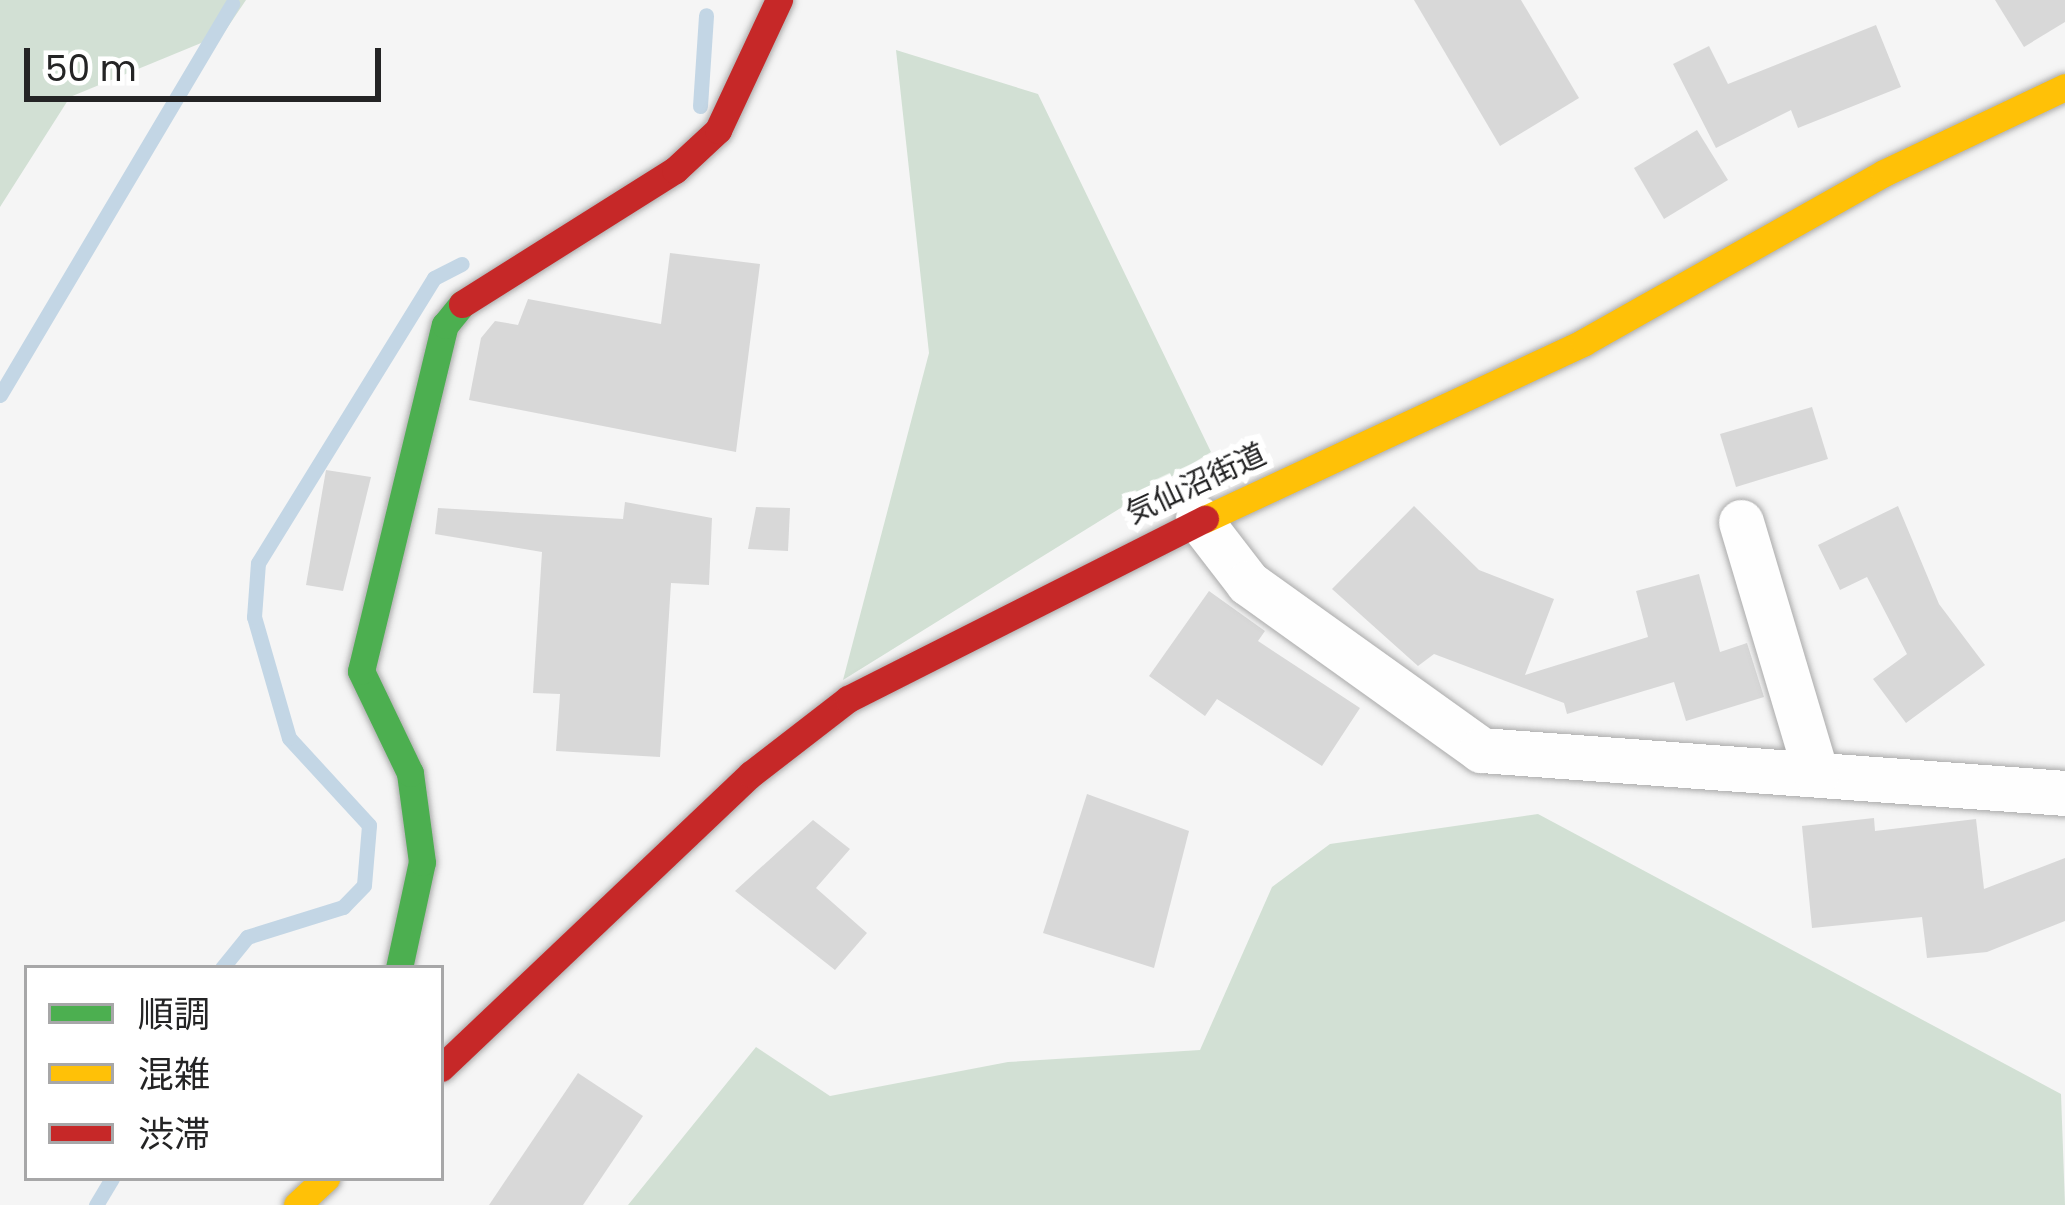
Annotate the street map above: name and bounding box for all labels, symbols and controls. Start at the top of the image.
scale bar [30,24,387,98]
text: 50 m [45,43,137,94]
street label: 気仙沼街道 [1120,436,1272,532]
legend [24,965,444,1181]
text: 順調 [138,989,210,1040]
text: 混雑 [138,1049,210,1100]
text: 渋滞 [138,1109,210,1160]

